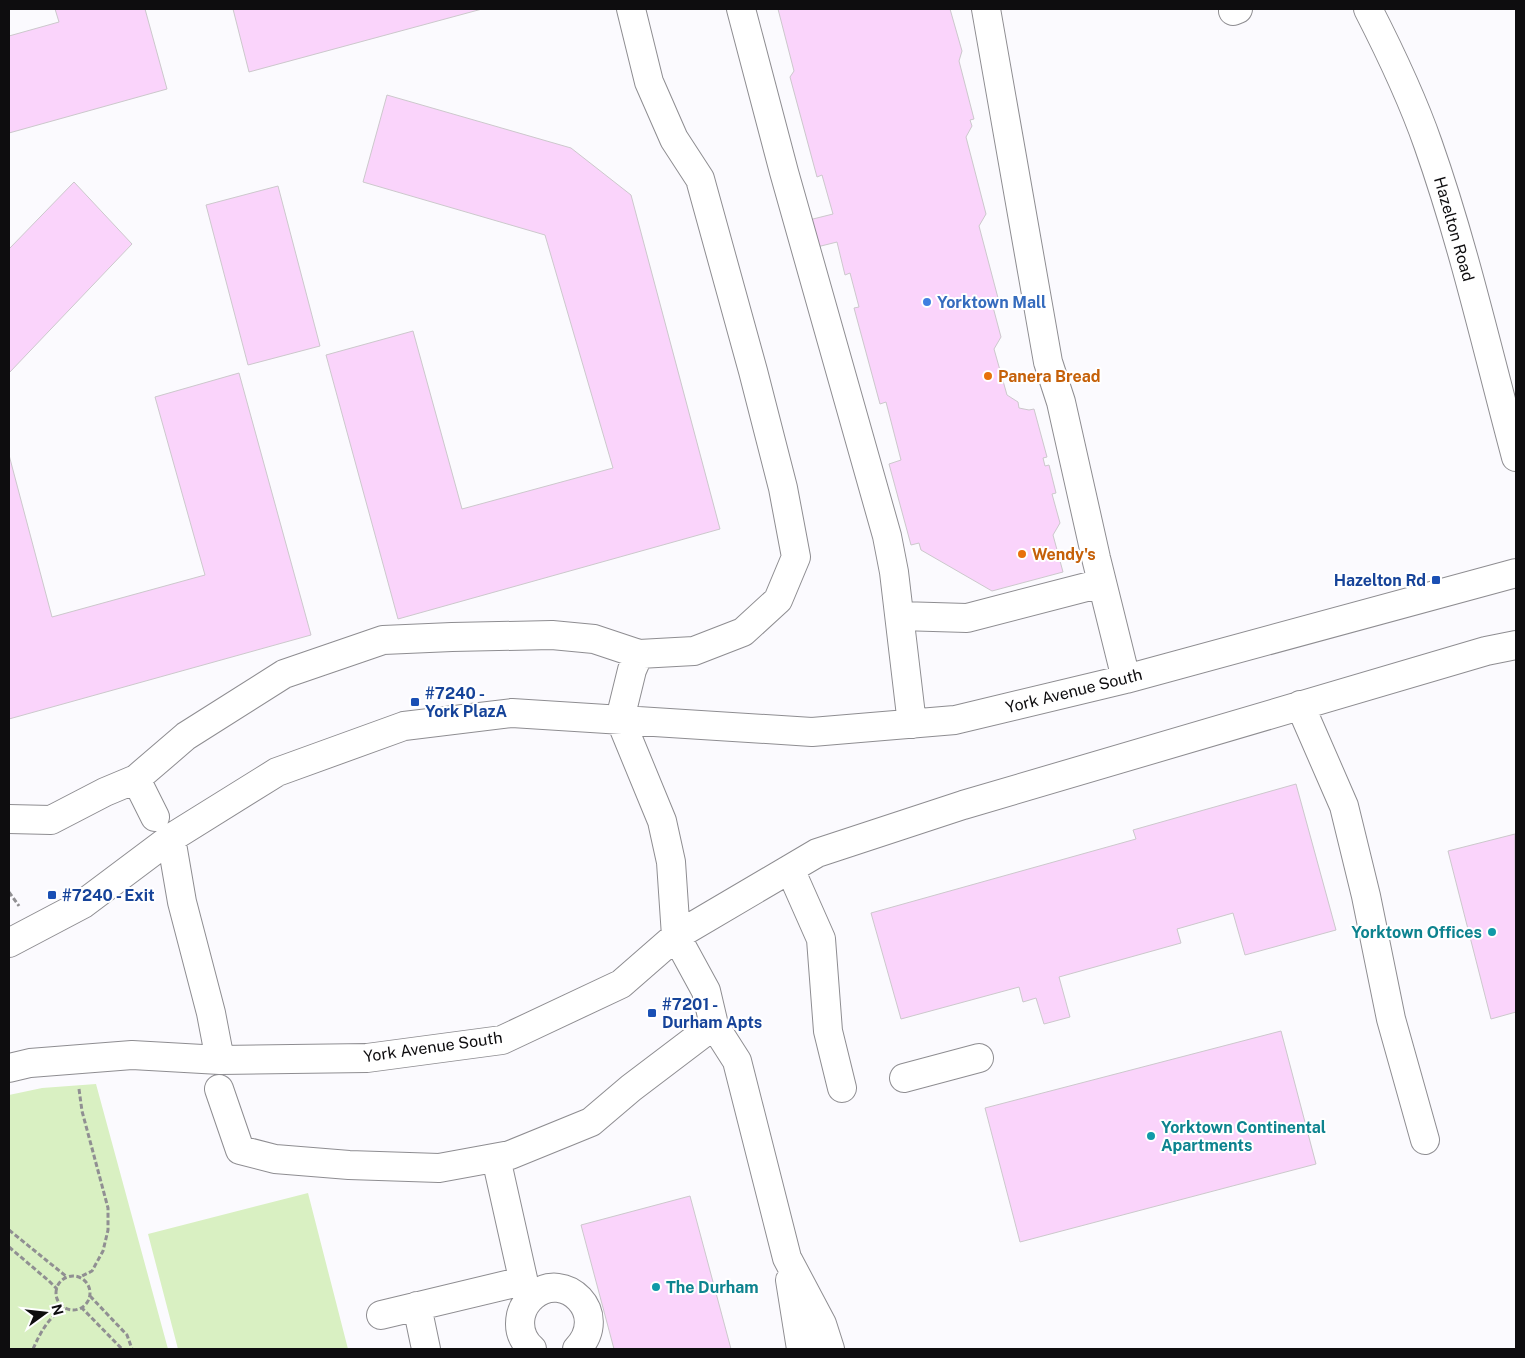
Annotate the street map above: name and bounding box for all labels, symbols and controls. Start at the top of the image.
street label: Hazelton Road [1430,174,1478,284]
place label: Yorktown Mall [937,293,1046,312]
marker: Yorktown Mall [921,296,933,308]
place label: Panera Bread [998,367,1101,386]
marker: Panera Bread [982,370,994,382]
place label: Wendy's [1032,545,1096,564]
marker: Wendy's [1016,548,1028,560]
place label: Hazelton Rd [1334,571,1426,590]
marker: Hazelton Rd [1430,574,1442,586]
street label: York Avenue South [1004,665,1144,717]
place label: #7240 - York PlazA [425,684,507,721]
marker: #7240 - York PlazA [409,696,421,708]
place label: #7240 - Exit [62,886,155,905]
marker: #7240 - Exit [46,889,58,901]
place label: Yorktown Offices [1351,923,1482,942]
marker: Yorktown Offices [1486,926,1498,938]
place label: #7201 - Durham Apts [662,995,762,1032]
marker: #7201 - Durham Apts [646,1007,658,1019]
street label: York Avenue South [362,1028,504,1066]
place label: Yorktown Continental Apartments [1161,1118,1326,1155]
marker: Yorktown Continental Apartments [1145,1130,1157,1142]
place label: The Durham [666,1278,759,1297]
marker: The Durham [650,1281,662,1293]
north arrow [20,1288,70,1338]
text: N [48,1302,67,1317]

